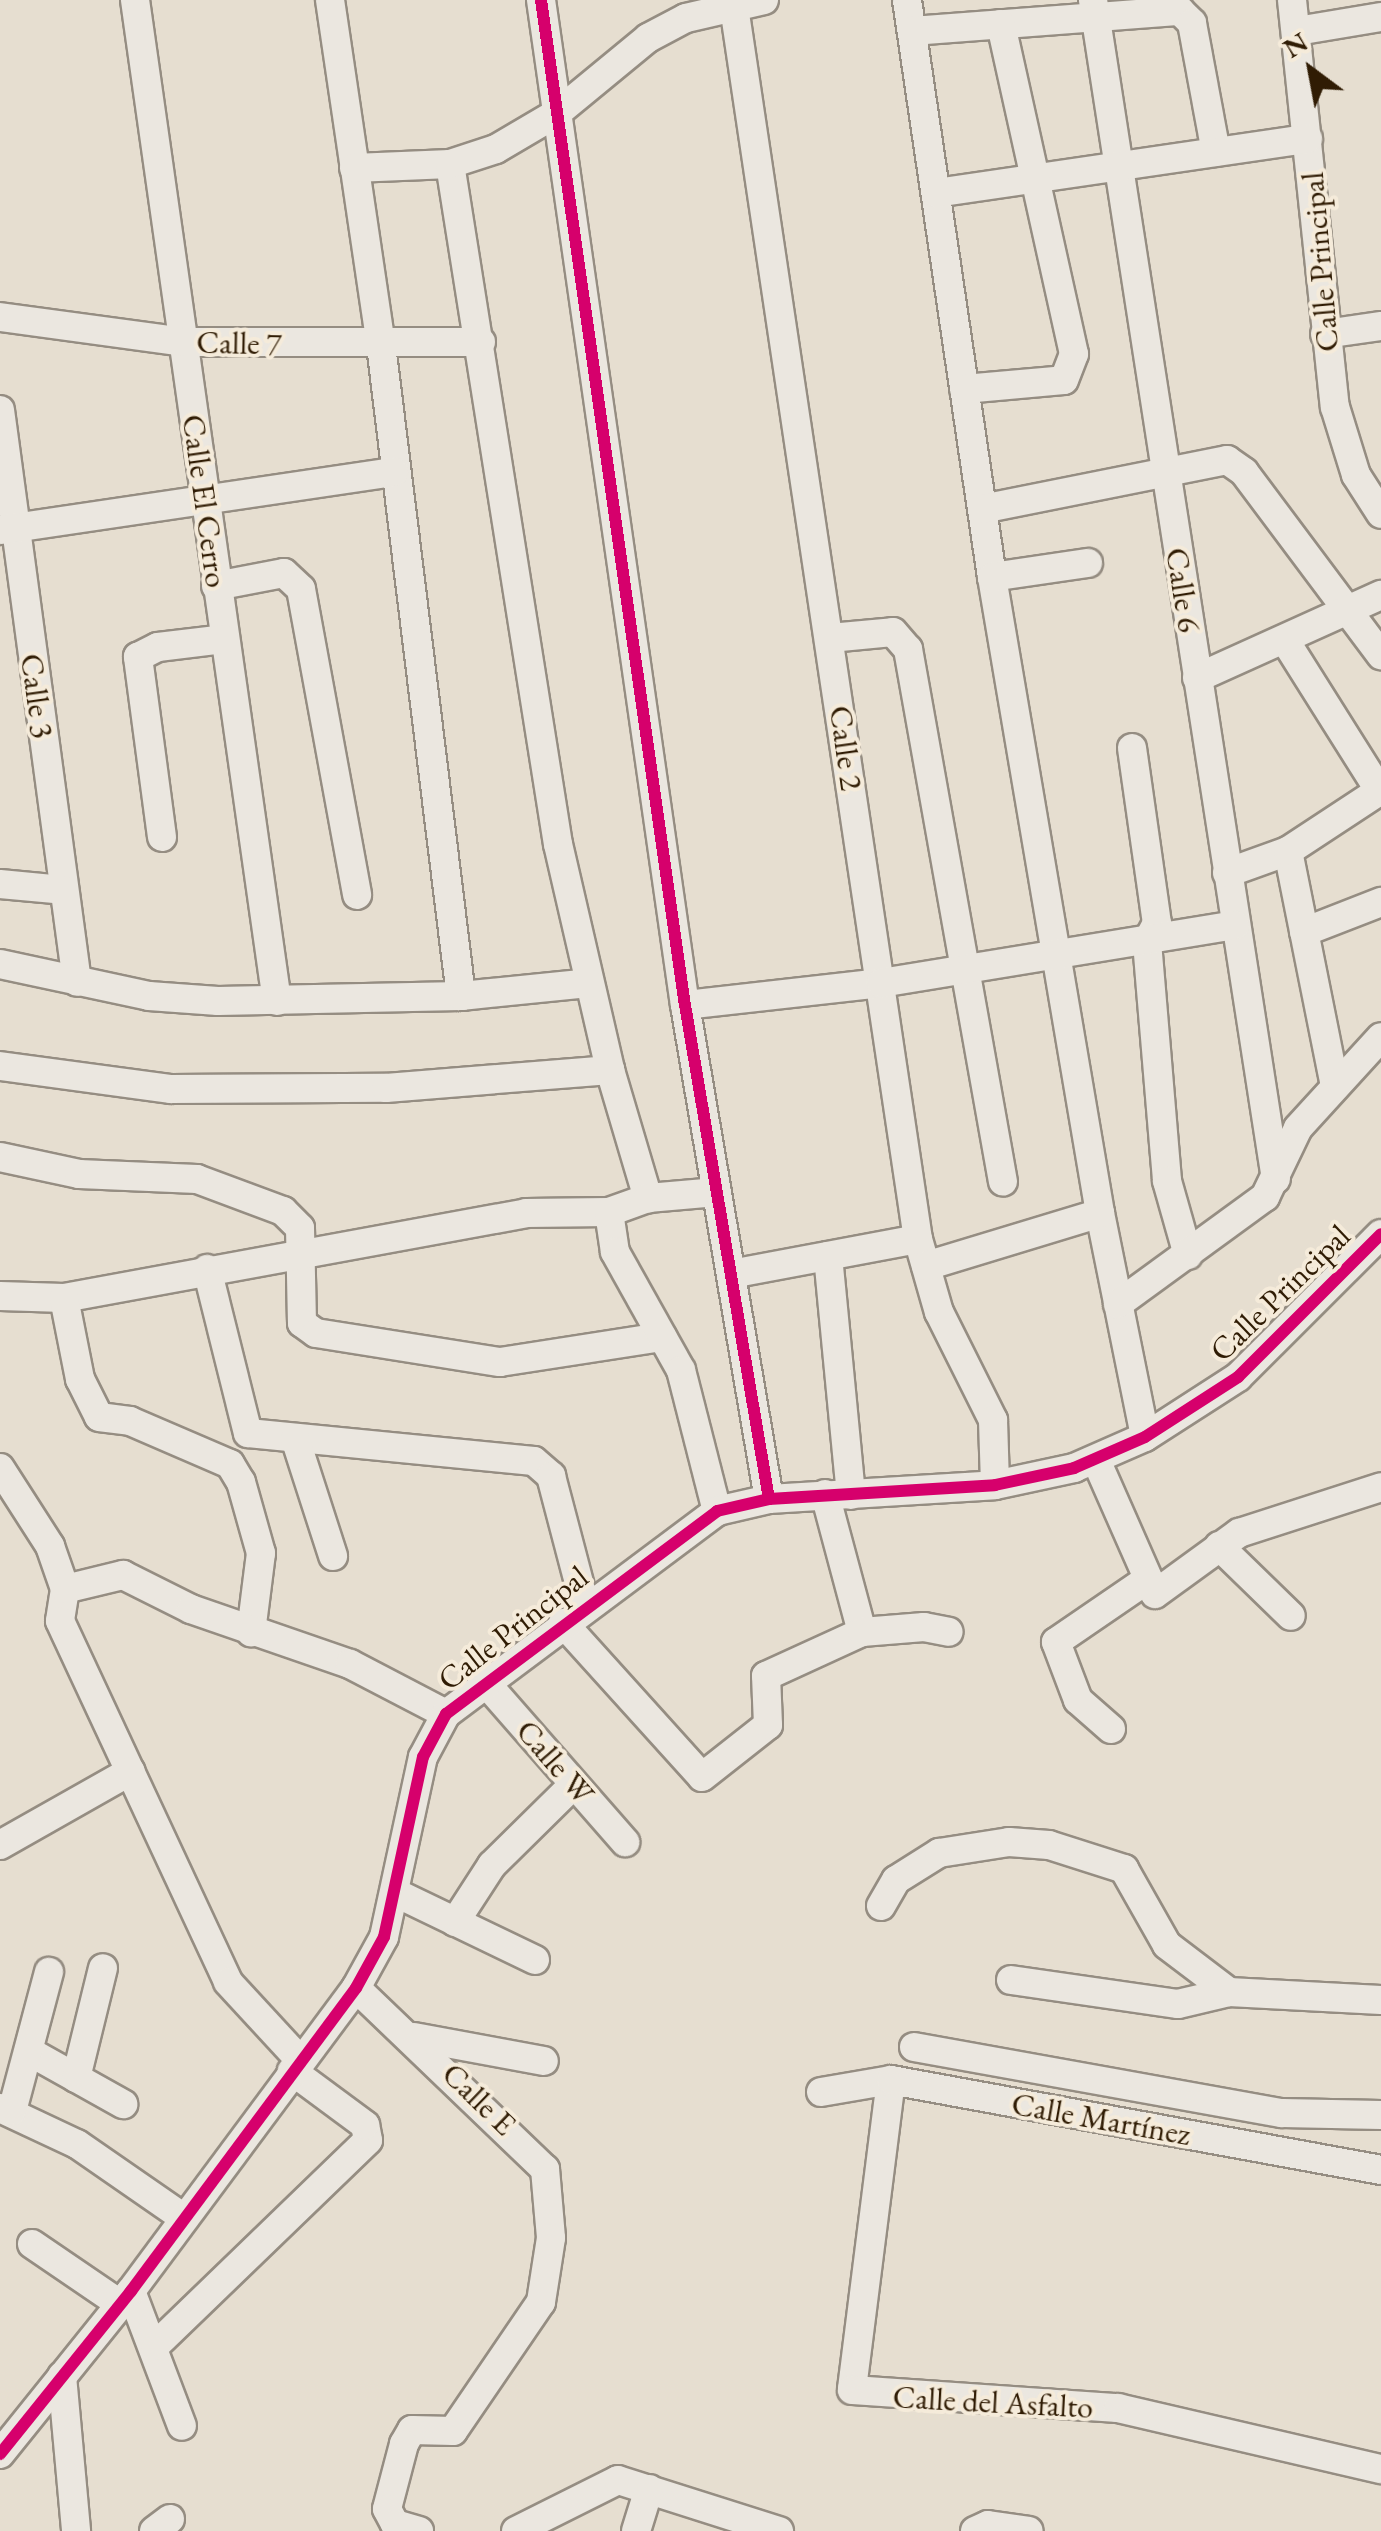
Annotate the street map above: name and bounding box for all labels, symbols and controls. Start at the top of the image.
north arrow [1261,20,1361,120]
text: N [1276,23,1314,66]
street label: Calle Principal [1293,171,1347,353]
street label: Calle 7 [196,323,282,363]
street label: Calle El Cerro [174,412,236,590]
street label: Calle 6 [1157,545,1209,635]
street label: Calle 3 [12,651,62,741]
street label: Calle 2 [821,703,871,793]
street label: Calle Principal [1202,1217,1358,1369]
street label: Calle Principal [430,1557,596,1699]
street label: Calle W [508,1712,602,1812]
street label: Calle E [434,2055,524,2143]
street label: Calle Martínez [1009,2084,1193,2154]
street label: Calle del Asfalto [892,2378,1094,2426]

